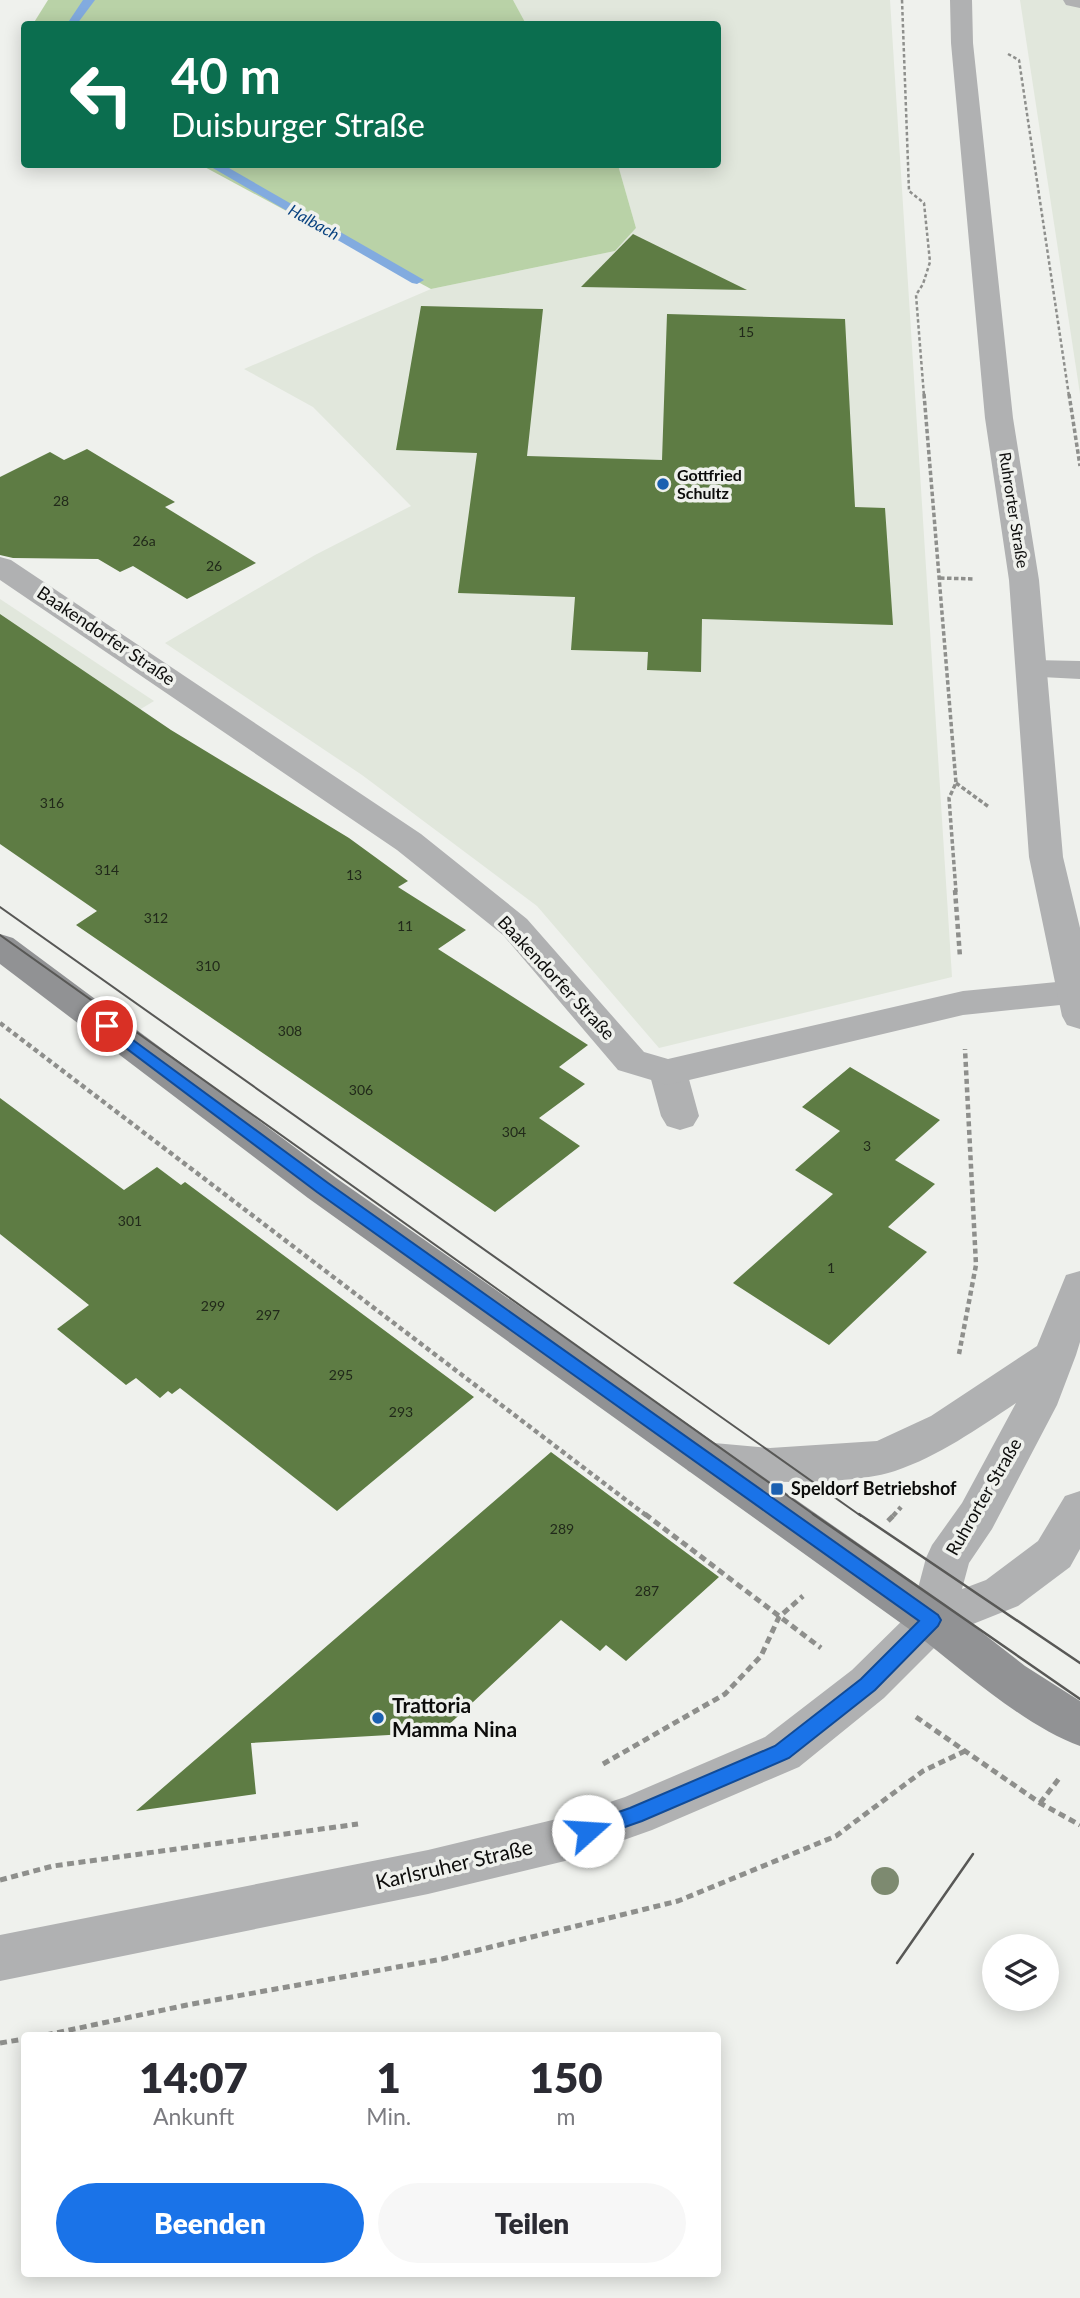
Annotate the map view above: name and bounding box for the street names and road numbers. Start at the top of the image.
street label: Ruhrorter Straße [996,451,1033,569]
street label: Baakendorfer Straße [33,581,180,690]
street label: Baakendorfer Straße [494,911,620,1044]
street label: Ruhrorter Straße [941,1434,1026,1559]
street label: Karlsruher Straße [373,1833,535,1894]

